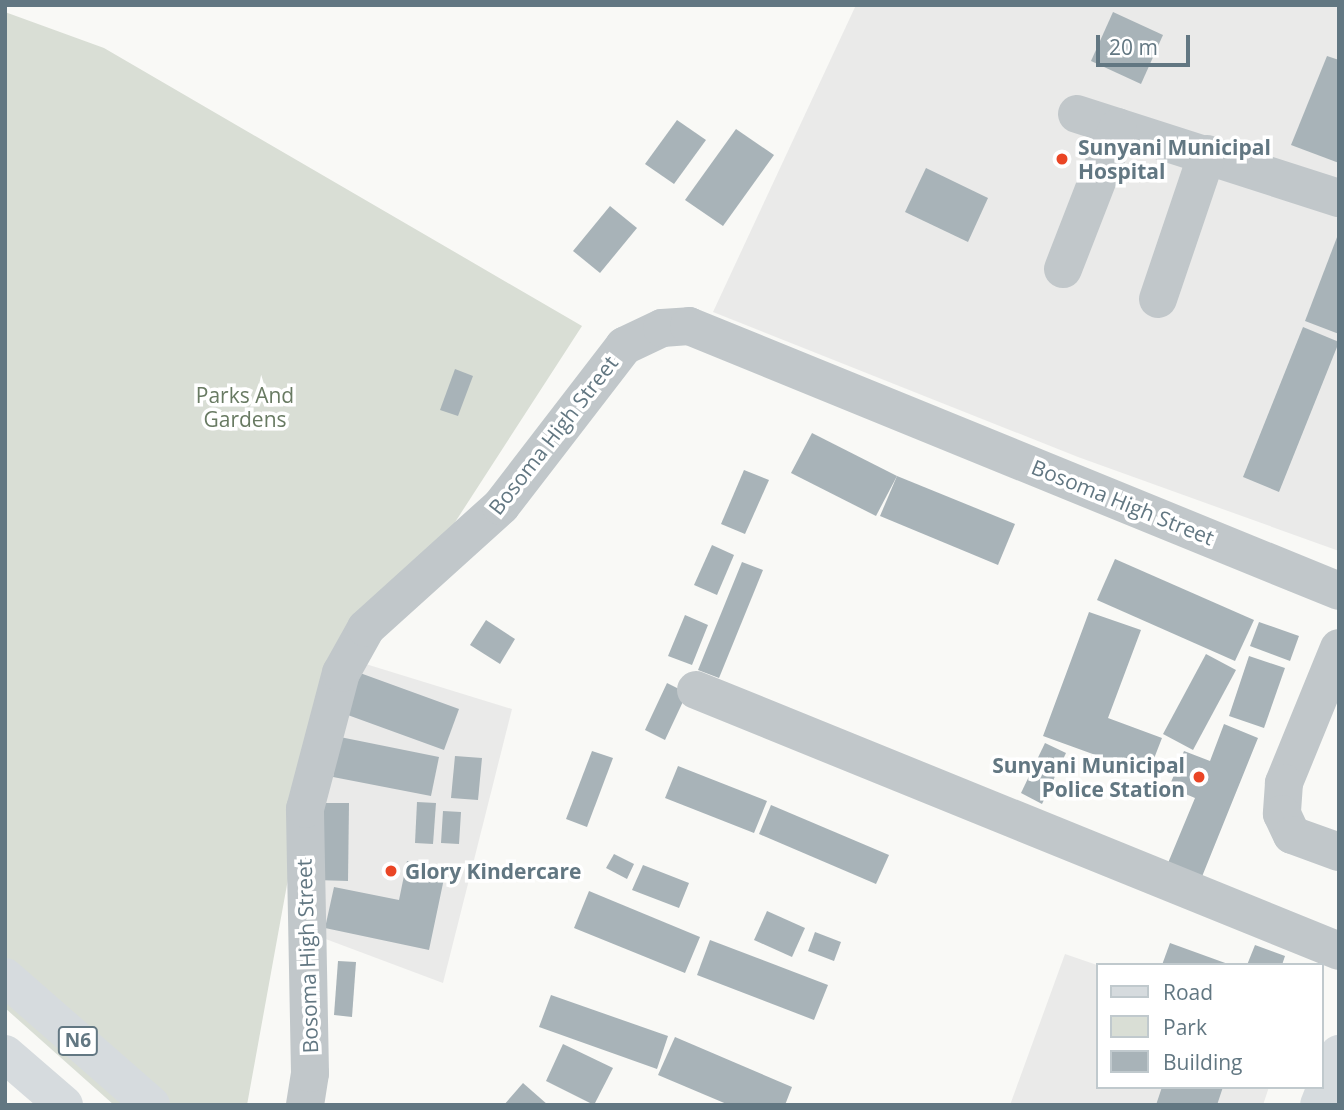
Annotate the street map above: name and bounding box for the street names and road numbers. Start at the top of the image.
street label: Bosoma High Street [483,351,623,519]
street label: Bosoma High Street [1028,454,1218,550]
street label: Bosoma High Street [291,858,323,1054]
road number: N6 [57,1026,99,1056]

